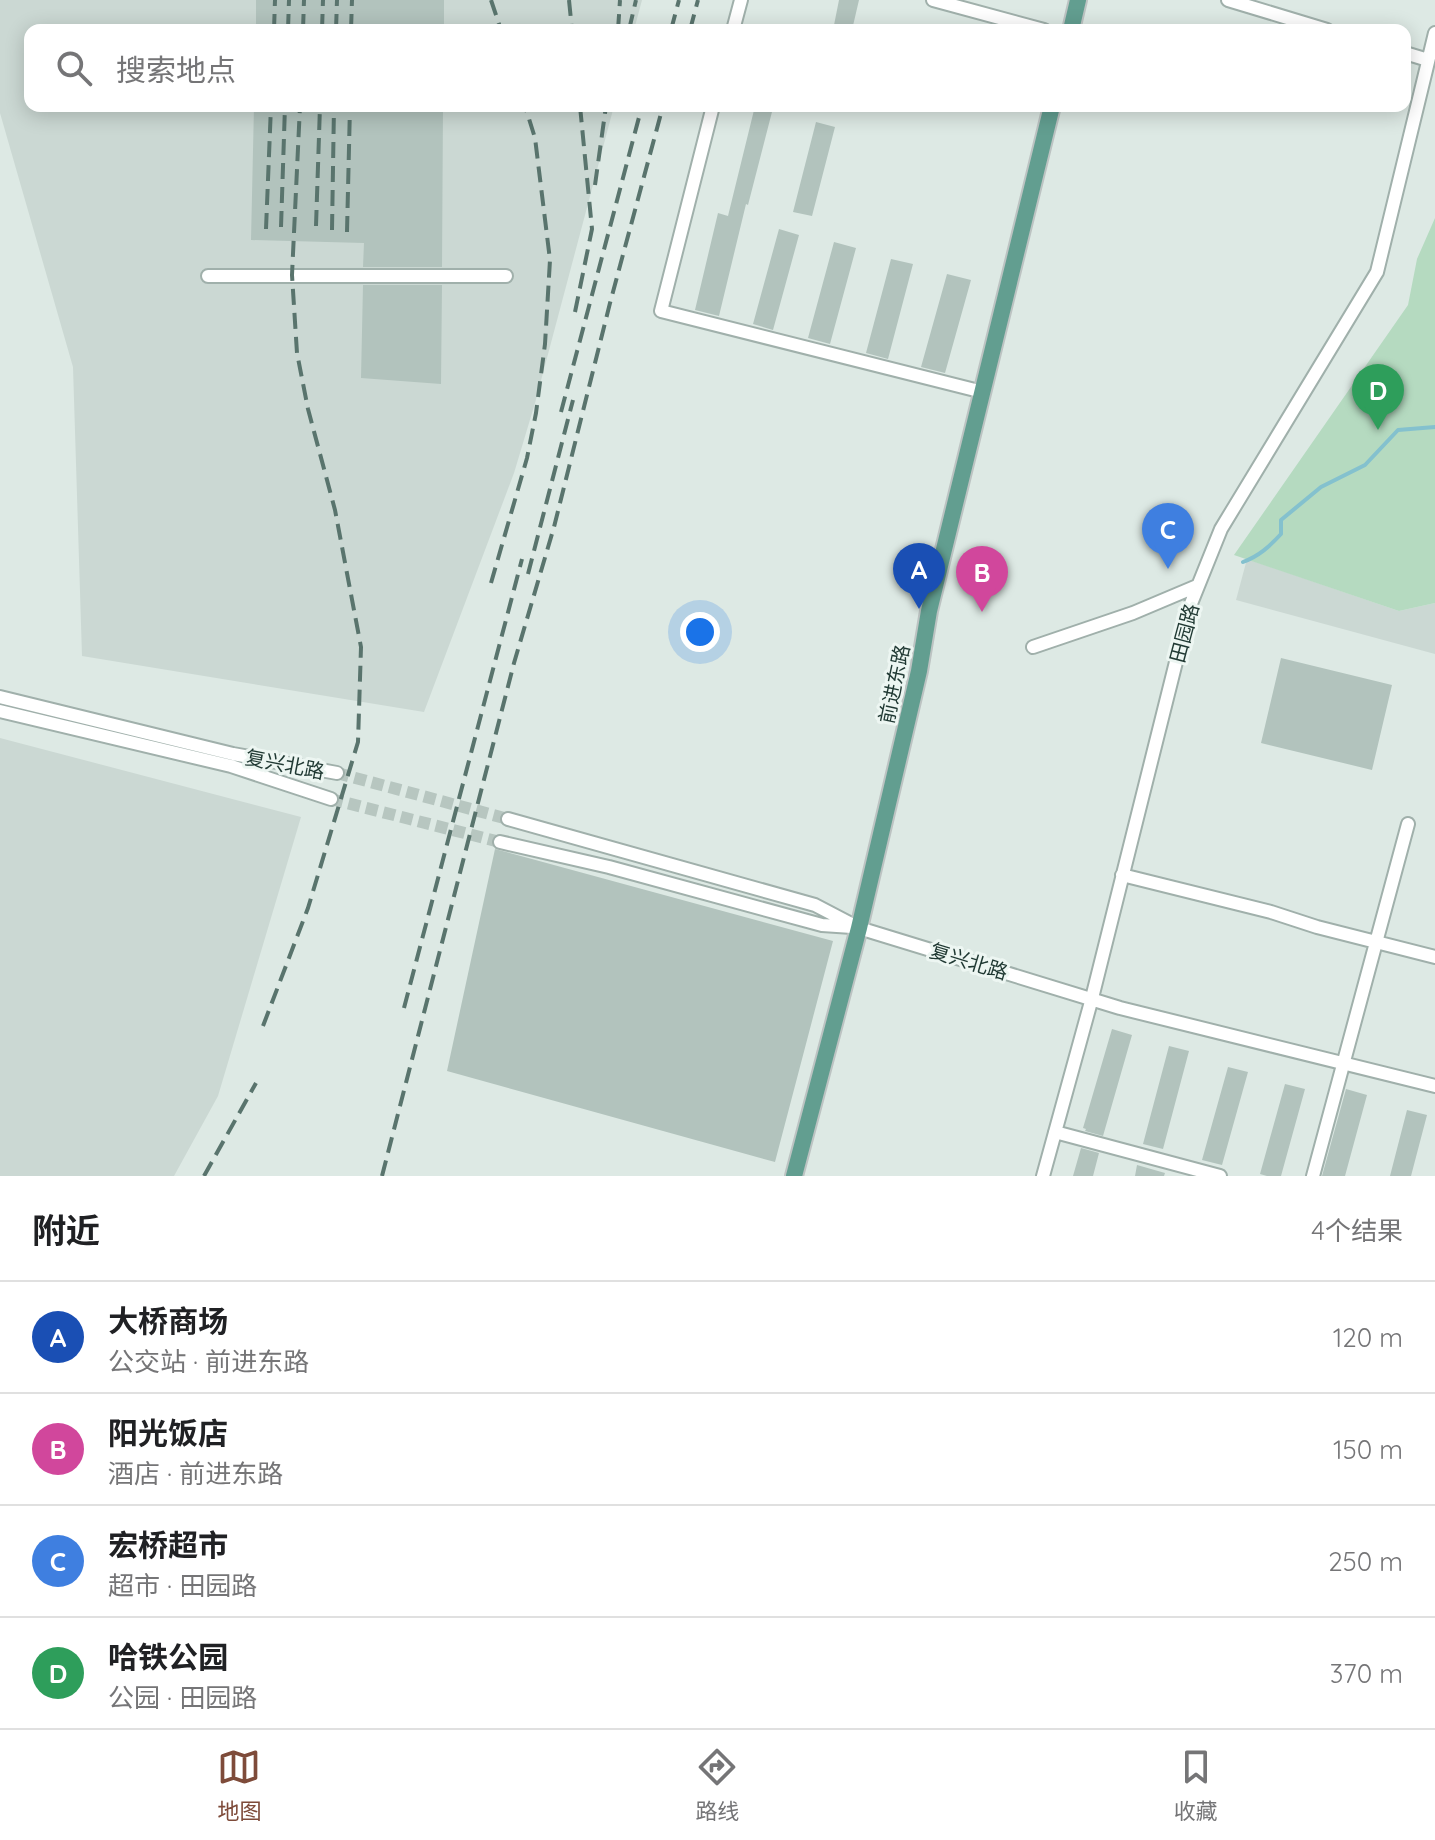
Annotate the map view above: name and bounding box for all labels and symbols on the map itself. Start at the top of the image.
pin: D [1352,364,1404,430]
pin: C [1142,503,1194,569]
pin: A [893,543,945,609]
pin: B [956,546,1008,612]
street label: 田园路 [1164,601,1204,665]
your location [680,612,720,652]
street label: 前进东路 [873,642,915,726]
street label: 复兴北路 [243,744,327,784]
street label: 复兴北路 [927,937,1011,985]

